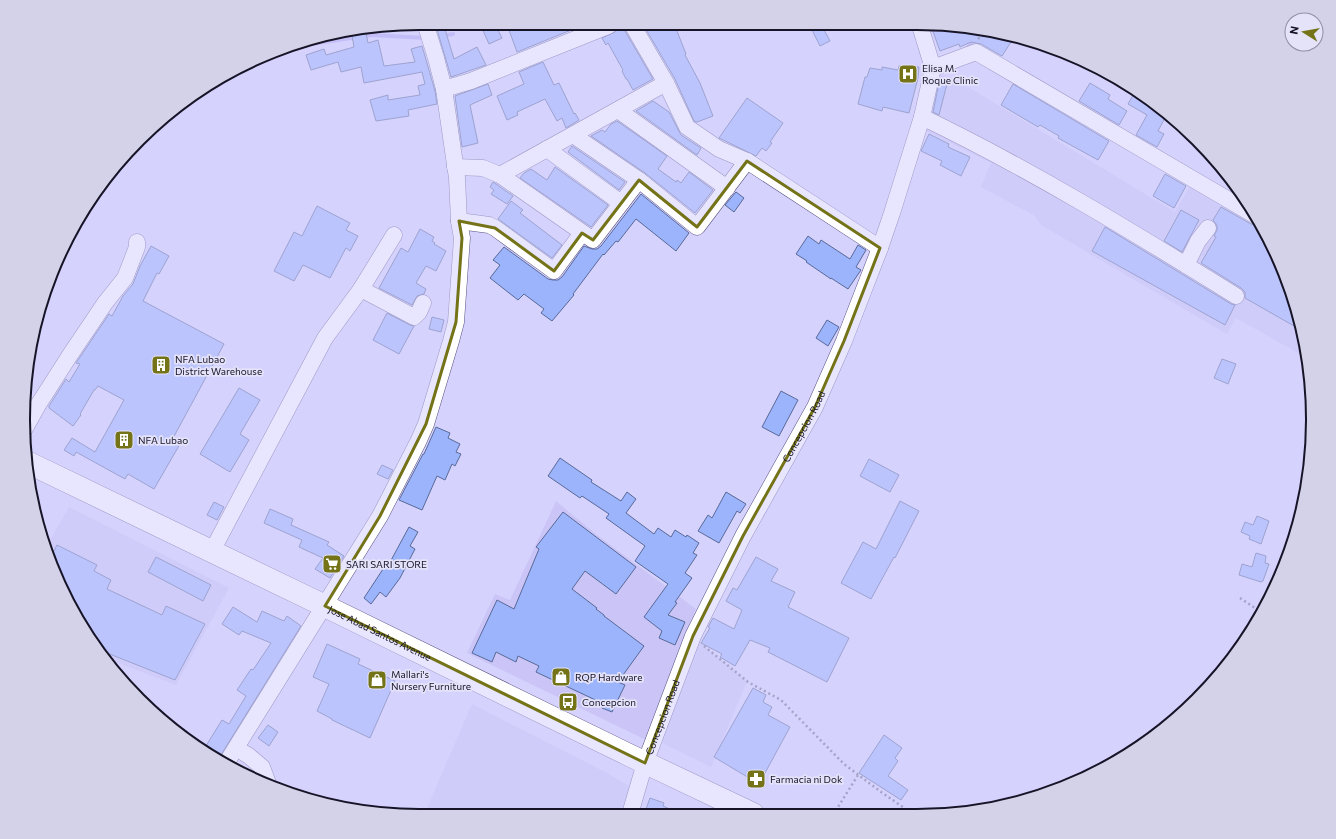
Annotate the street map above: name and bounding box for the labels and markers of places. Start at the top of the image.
place label: Elisa M. Roque Clinic [922,62,978,86]
hospital icon: Elisa M. Roque Clinic [897,63,919,85]
place label: NFA Lubao District Warehouse [175,353,262,377]
building icon: NFA Lubao District Warehouse [150,354,172,376]
building icon: NFA Lubao [113,429,135,451]
place label: NFA Lubao [138,434,188,446]
supermarket icon: SARI SARI STORE [321,553,343,575]
place label: SARI SARI STORE [346,558,427,570]
shop icon: RQP Hardware [550,666,572,688]
place label: Mallari's Nursery Furniture [391,668,471,692]
shop icon: Mallari's Nursery Furniture [366,669,388,691]
place label: RQP Hardware [575,671,642,683]
bus stop icon: Concepcion [557,691,579,713]
place label: Concepcion [582,696,636,708]
pharmacy icon: Farmacia ni Dok [745,768,767,790]
place label: Farmacia ni Dok [770,773,843,785]

